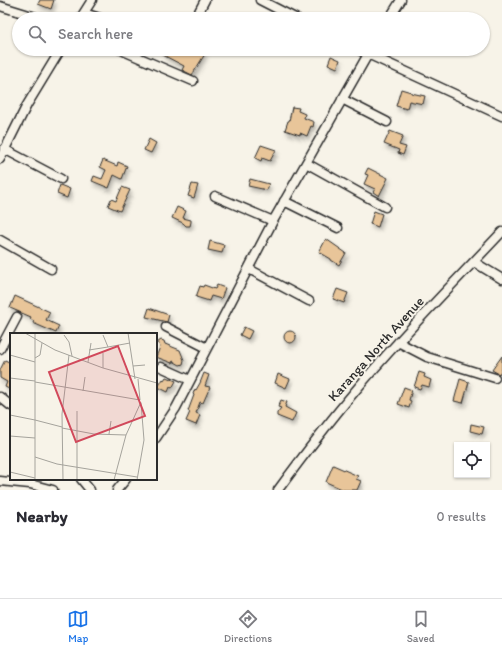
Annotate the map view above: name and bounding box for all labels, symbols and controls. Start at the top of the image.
search box [12,12,490,56]
icon: search [26,23,48,45]
text: Search here [58,25,133,43]
street label: Karanga North Avenue [324,293,428,405]
inset map [10,333,157,480]
map controls [454,442,490,478]
button: locate [454,442,490,478]
text: Nearby [16,506,68,526]
text: 0 results [436,509,486,524]
tab: Map [67,608,89,645]
tab: Directions [224,608,272,645]
tab: Saved [407,608,435,645]

